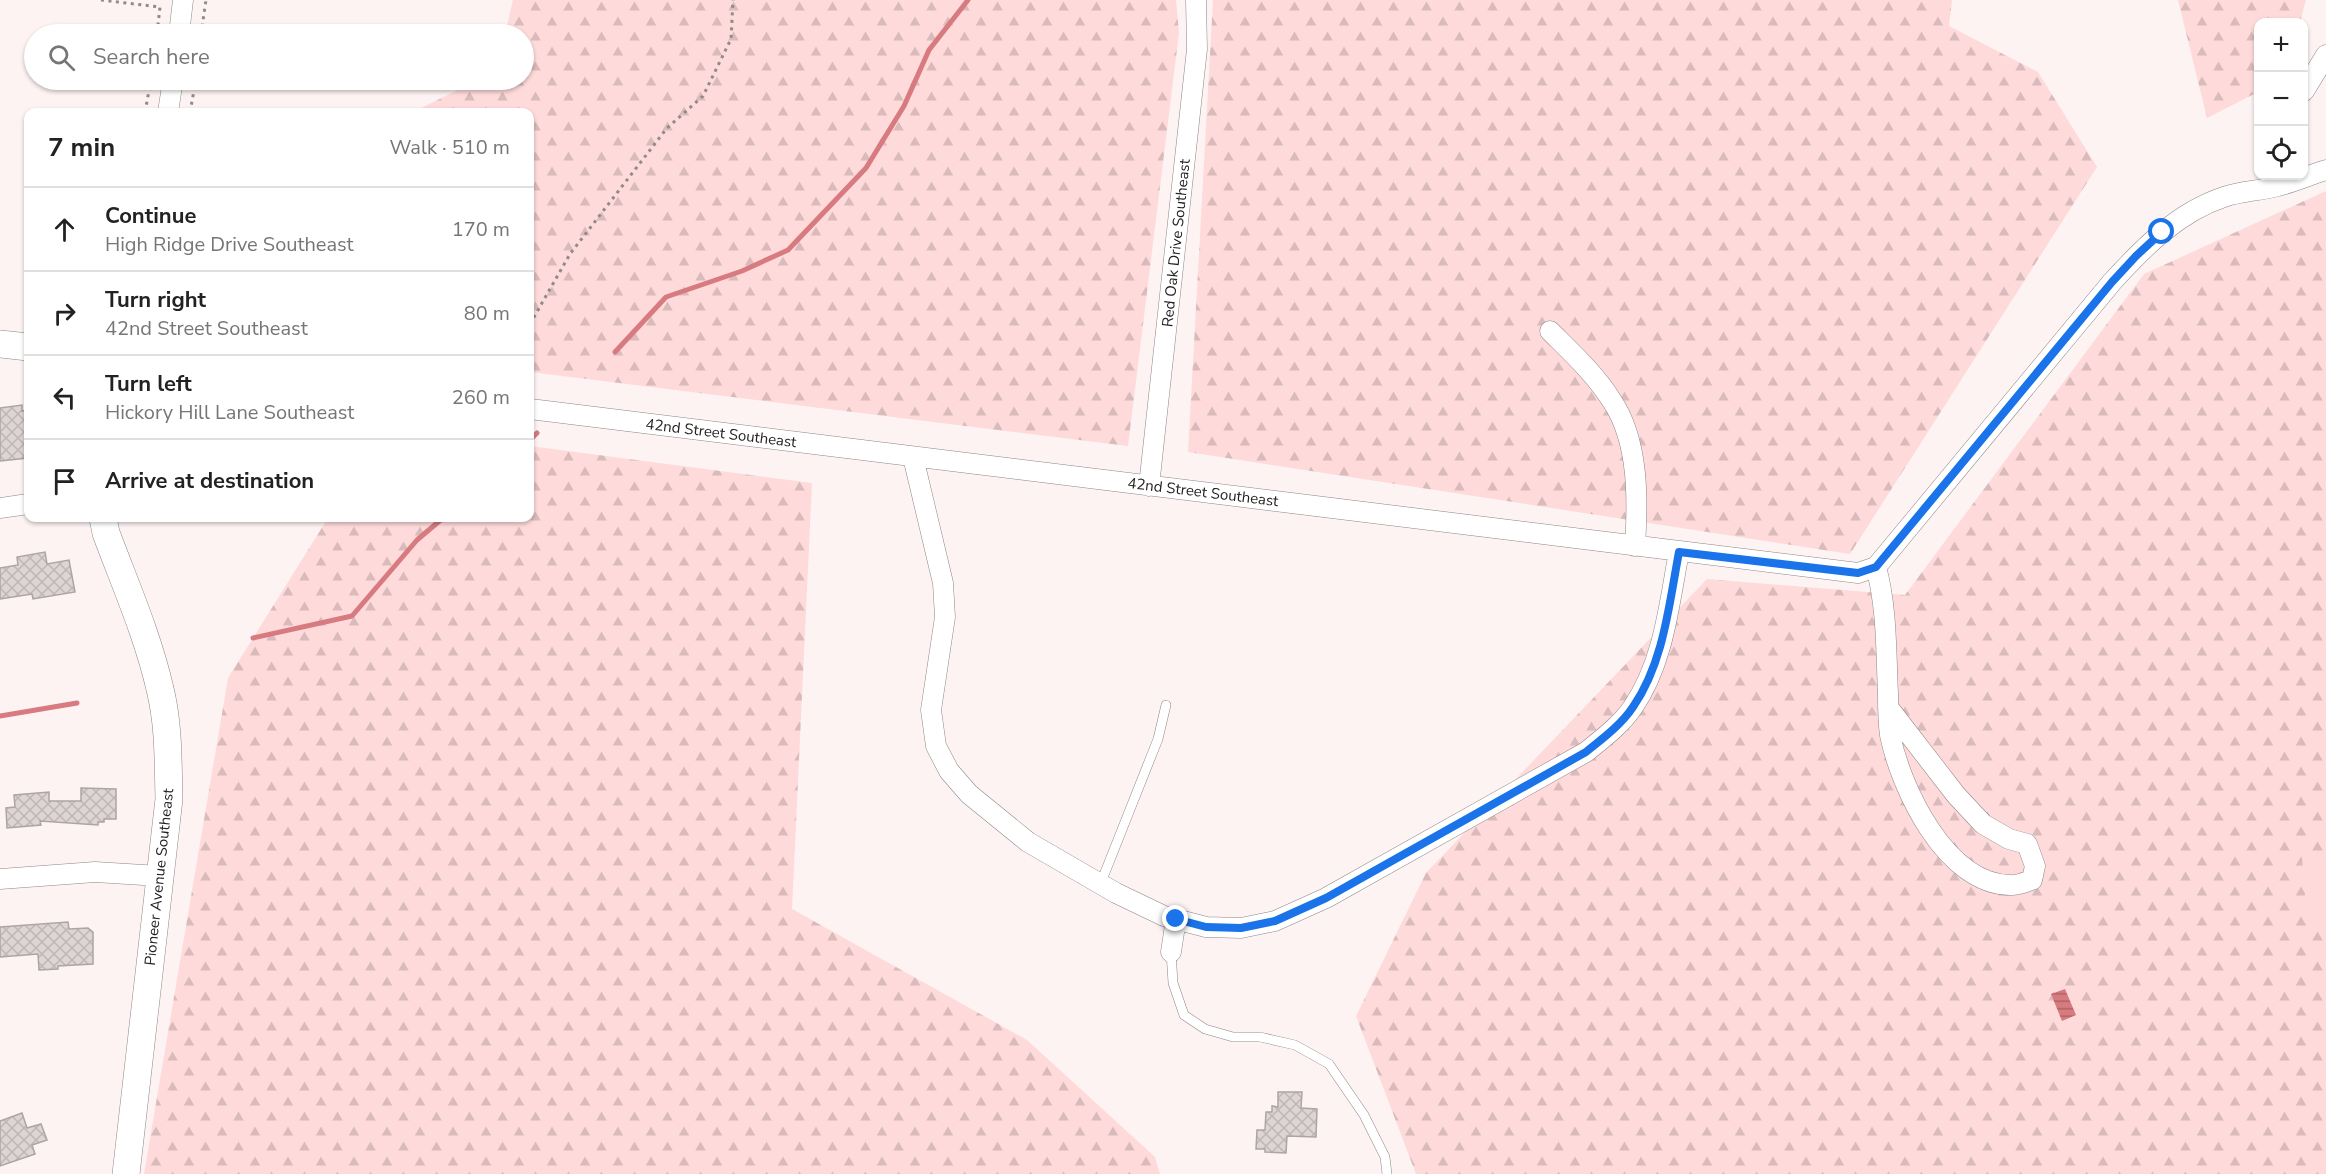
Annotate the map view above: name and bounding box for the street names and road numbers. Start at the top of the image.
street label: Red Oak Drive Southeast [1157,157,1195,328]
street label: 42nd Street Southeast [644,414,798,452]
street label: 42nd Street Southeast [1126,473,1280,511]
street label: Pioneer Avenue Southeast [140,787,178,967]

